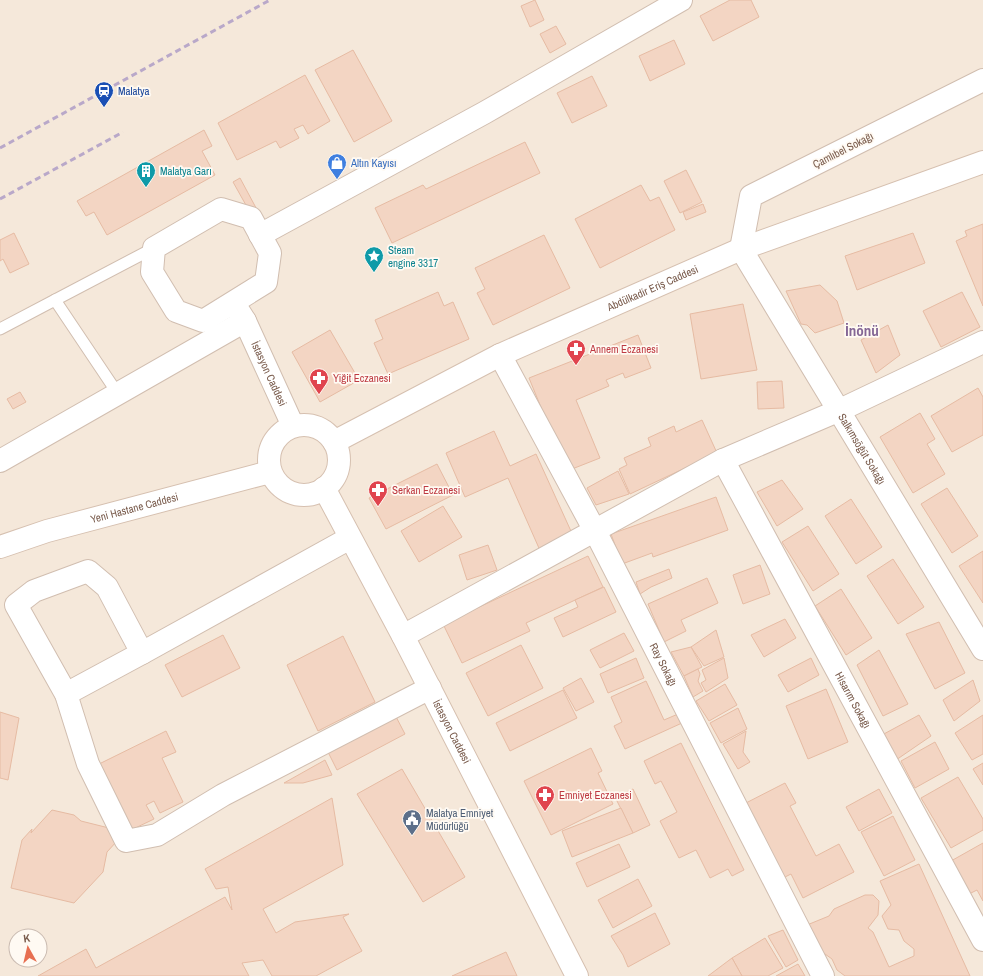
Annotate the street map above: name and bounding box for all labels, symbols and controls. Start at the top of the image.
station icon: Malatya [93,80,115,108]
place label: Malatya [118,84,150,98]
street label: Çamlıbel Sokağı [810,129,876,171]
shop icon: Altın Kayısı [326,152,348,180]
place label: Altın Kayısı [350,156,397,170]
building icon: Malatya Garı [135,160,157,188]
place label: Malatya Garı [160,164,212,178]
place label: Steam engine 3317 [388,243,438,270]
place icon: Steam engine 3317 [363,245,385,273]
street label: Abdülkadir Eriş Caddesi [604,262,700,314]
district label: İnönü [845,320,879,341]
pharmacy icon: Annem Eczanesi [565,338,587,366]
street label: İstasyon Caddesi [248,339,290,408]
place label: Annem Eczanesi [589,342,658,356]
pharmacy icon: Yiğit Eczanesi [308,367,330,395]
place label: Yiğit Eczanesi [333,371,391,385]
street label: Salkımsöğüt Sokağı [835,411,889,487]
pharmacy icon: Serkan Eczanesi [367,479,389,507]
place label: Serkan Eczanesi [392,483,460,497]
street label: Yeni Hastane Caddesi [89,490,180,526]
street label: Ray Sokağı [647,641,680,688]
street label: Hisarım Sokağı [832,669,874,731]
street label: İstasyon Caddesi [430,697,474,766]
pharmacy icon: Emniyet Eczanesi [534,784,556,812]
place label: Emniyet Eczanesi [559,788,632,802]
place label: Malatya Emniyet Müdürlüğü [426,806,494,833]
public building icon: Malatya Emniyet Müdürlüğü [401,808,423,836]
north arrow [8,928,48,968]
text: K [22,931,31,945]

